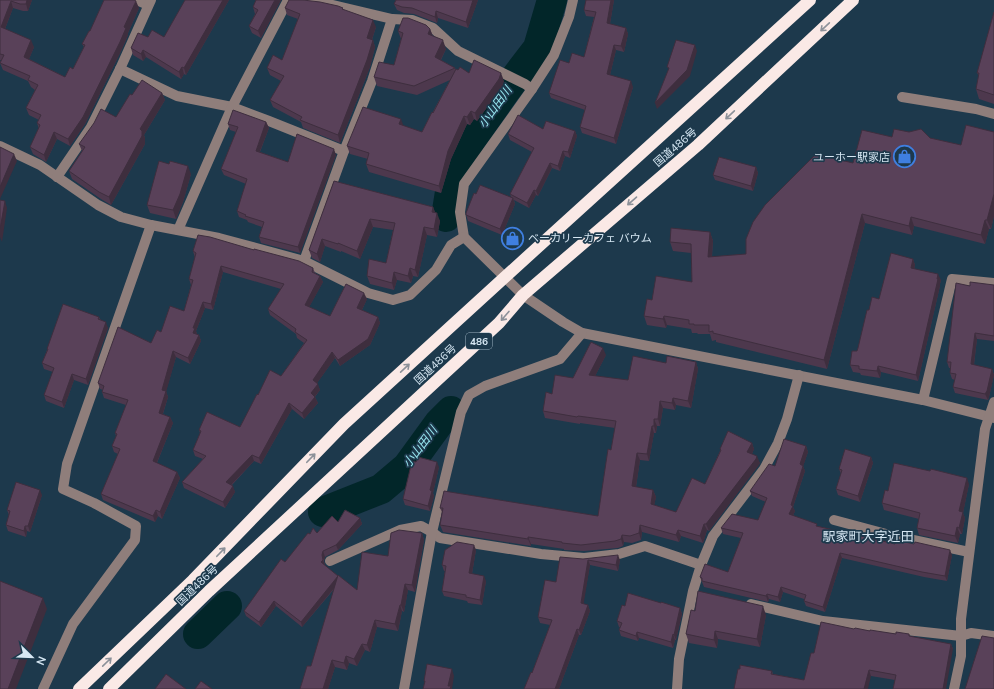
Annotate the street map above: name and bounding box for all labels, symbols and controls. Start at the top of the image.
one-way arrow [820,22,830,31]
water label: 小山田川 [474,81,517,131]
one-way arrow [725,111,735,120]
street label: 国道486号 [650,124,700,170]
shop icon: ユーホー駅家店 [892,144,918,170]
place label: ユーホー駅家店 [813,150,890,165]
one-way arrow [627,197,637,206]
shop icon: ベーカリーカフェ バウム [499,225,525,251]
place label: ベーカリーカフェ バウム [528,231,652,246]
one-way arrow [500,311,509,321]
road number: 486 [466,333,492,349]
street label: 国道486号 [411,341,460,388]
one-way arrow [400,364,410,373]
water label: 小山田川 [399,421,442,471]
one-way arrow [306,453,316,463]
district label: 駅家町大字近田 [822,528,914,546]
one-way arrow [216,547,225,557]
street label: 国道486号 [173,562,222,609]
north arrow [12,637,52,677]
text: N [32,654,49,667]
one-way arrow [102,657,112,667]

